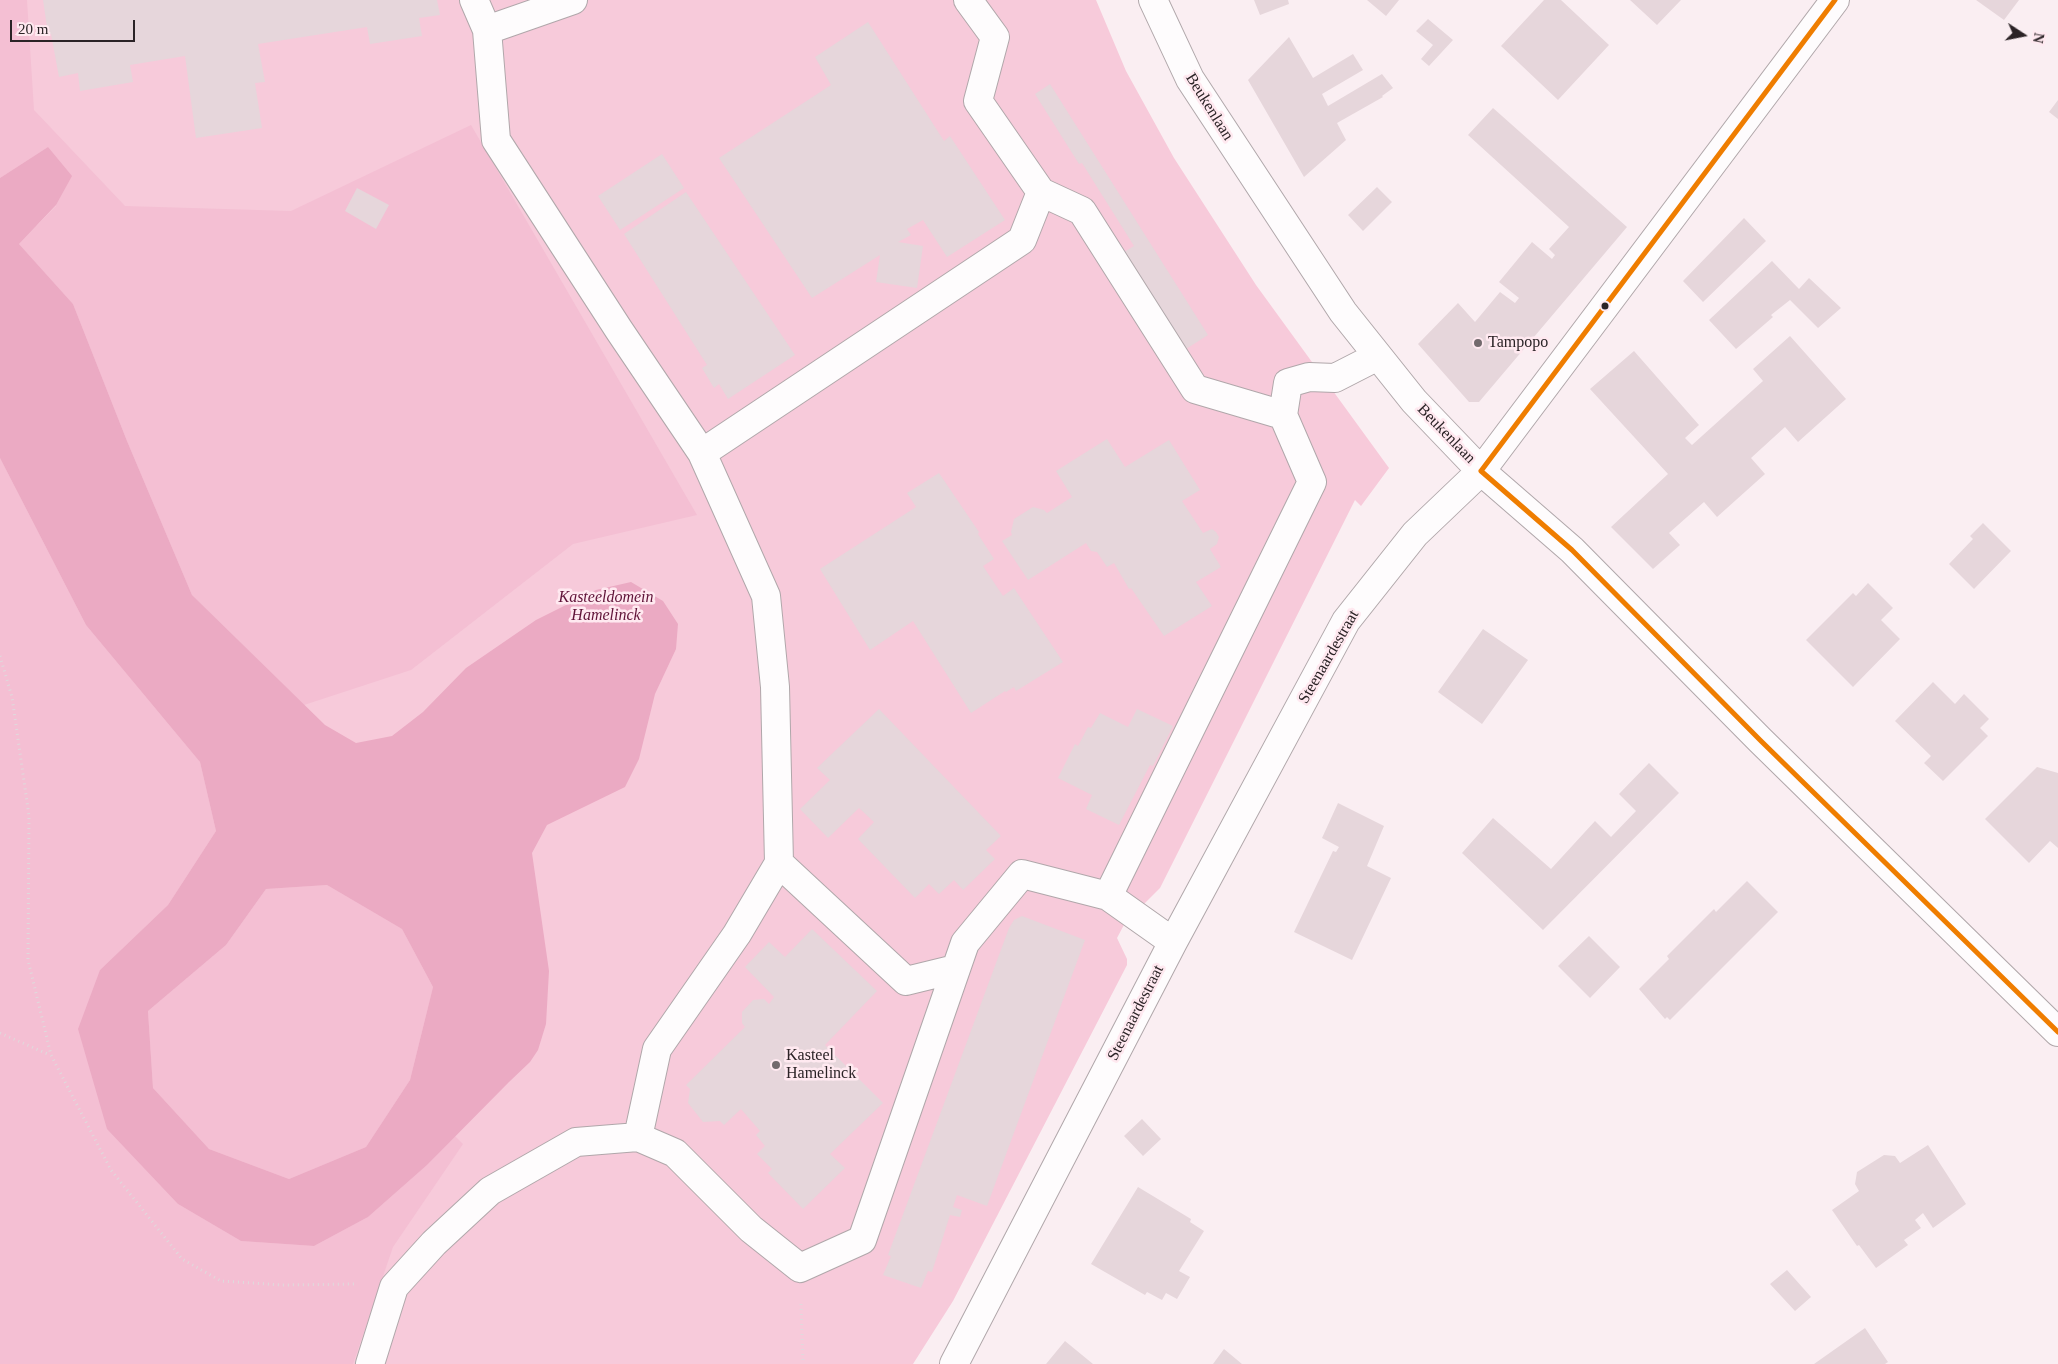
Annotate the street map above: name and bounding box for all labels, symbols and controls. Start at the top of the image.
scale bar [12,10,138,42]
north arrow [1998,10,2048,60]
text: 20 m [18,21,48,37]
text: N [2030,32,2047,44]
street label: Beukenlaan [1181,70,1237,144]
unlabelled marker [1600,301,1610,311]
place label: Tampopo [1488,333,1548,353]
marker: Tampopo [1472,337,1484,349]
street label: Beukenlaan [1413,400,1479,468]
park label: Kasteeldomein Hamelinck [558,588,654,626]
street label: Steenaardestraat [1294,607,1364,707]
street label: Steenaardestraat [1104,962,1168,1064]
place label: Kasteel Hamelinck [786,1046,856,1084]
marker: Kasteel Hamelinck [770,1059,782,1071]

